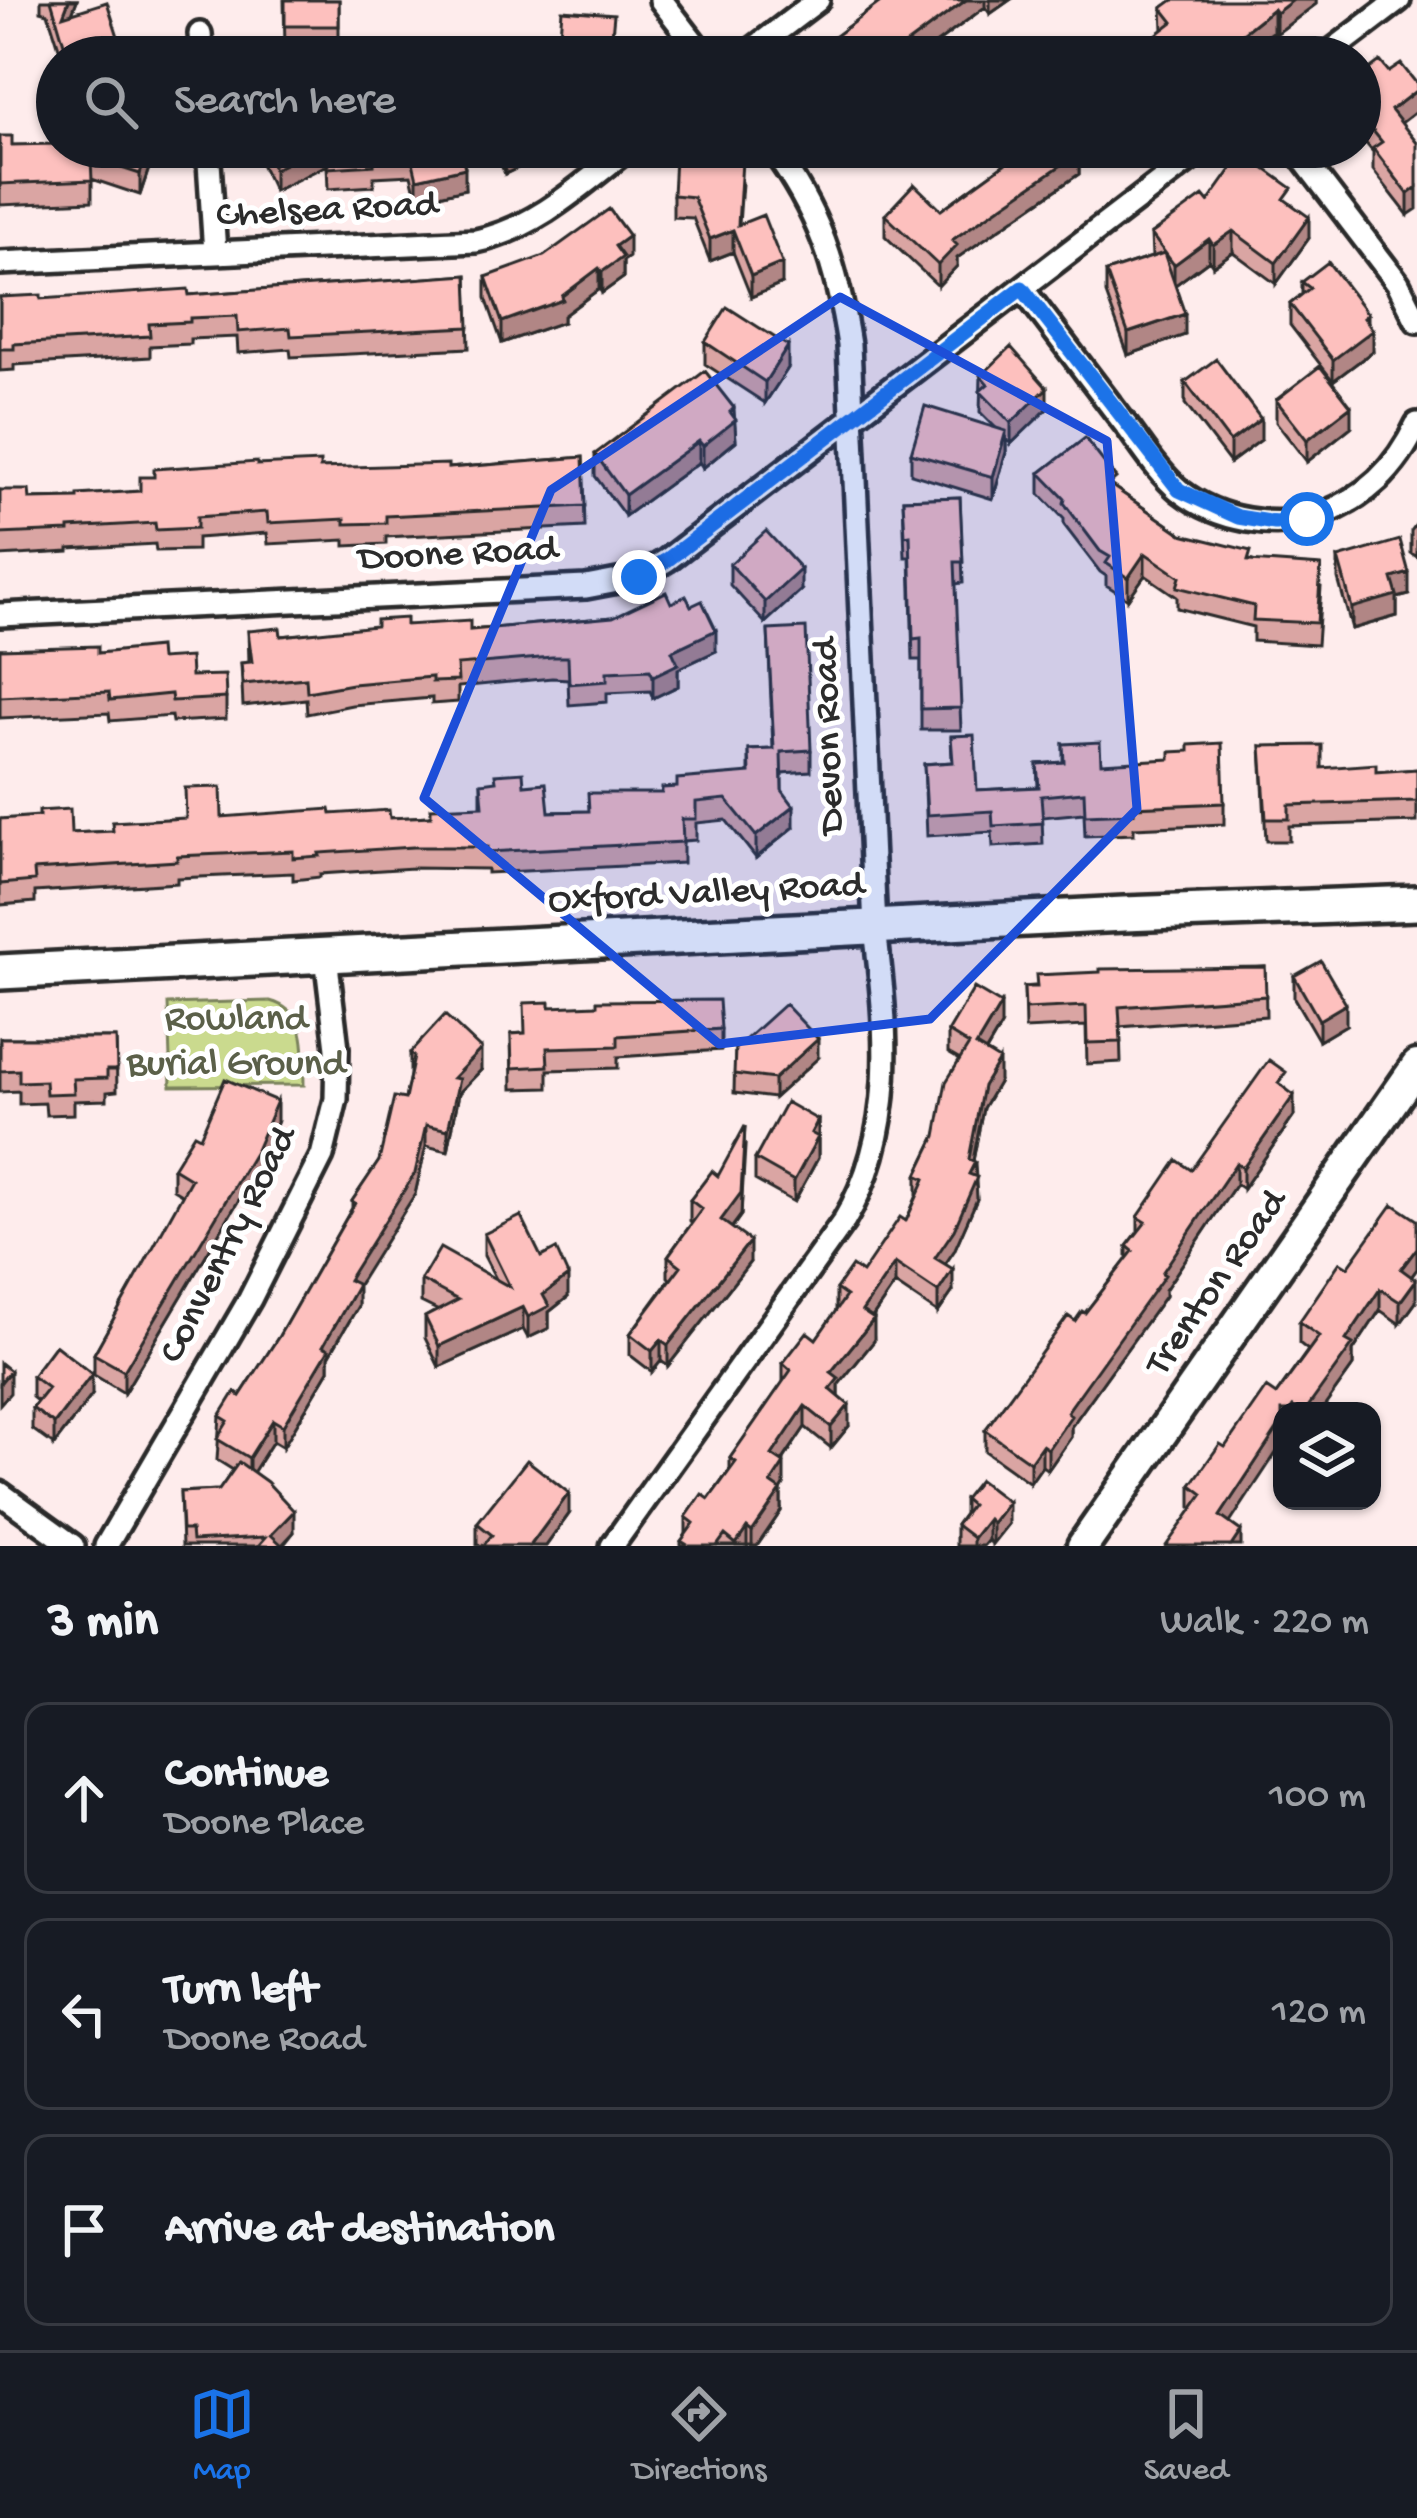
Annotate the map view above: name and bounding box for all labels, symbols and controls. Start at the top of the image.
search box [36,36,1381,168]
icon: search [78,69,144,135]
text: Search here [174,76,396,129]
street label: Chelsea Road [215,183,442,241]
route start [1280,492,1334,546]
street label: Doone Road [354,528,562,584]
route end [612,550,666,604]
street label: Devon Road [804,634,858,838]
street label: Oxford Valley Road [547,864,868,926]
park label: Rowland Burial Ground [126,998,348,1089]
street label: Conventry Road [151,1117,311,1372]
street label: Trenton Road [1136,1180,1301,1388]
map controls [1273,1402,1381,1510]
button: layers [1273,1402,1381,1510]
text: 3 min [48,1594,158,1654]
text: Walk · 220 m [1160,1601,1369,1647]
text: Continue [165,1749,328,1802]
icon: ahead [51,1765,117,1831]
text: 100 m [1269,1775,1366,1821]
text: Doone Place [165,1802,364,1848]
text: Turn left [165,1965,317,2018]
icon: left [51,1981,117,2047]
text: 120 m [1272,1991,1366,2037]
text: Doone Road [165,2018,364,2064]
icon: arrive [51,2197,117,2263]
text: Arrive at destination [165,2204,554,2257]
tab: Map [189,2381,255,2491]
tab: Directions [632,2381,766,2491]
tab: Saved [1144,2381,1228,2491]

